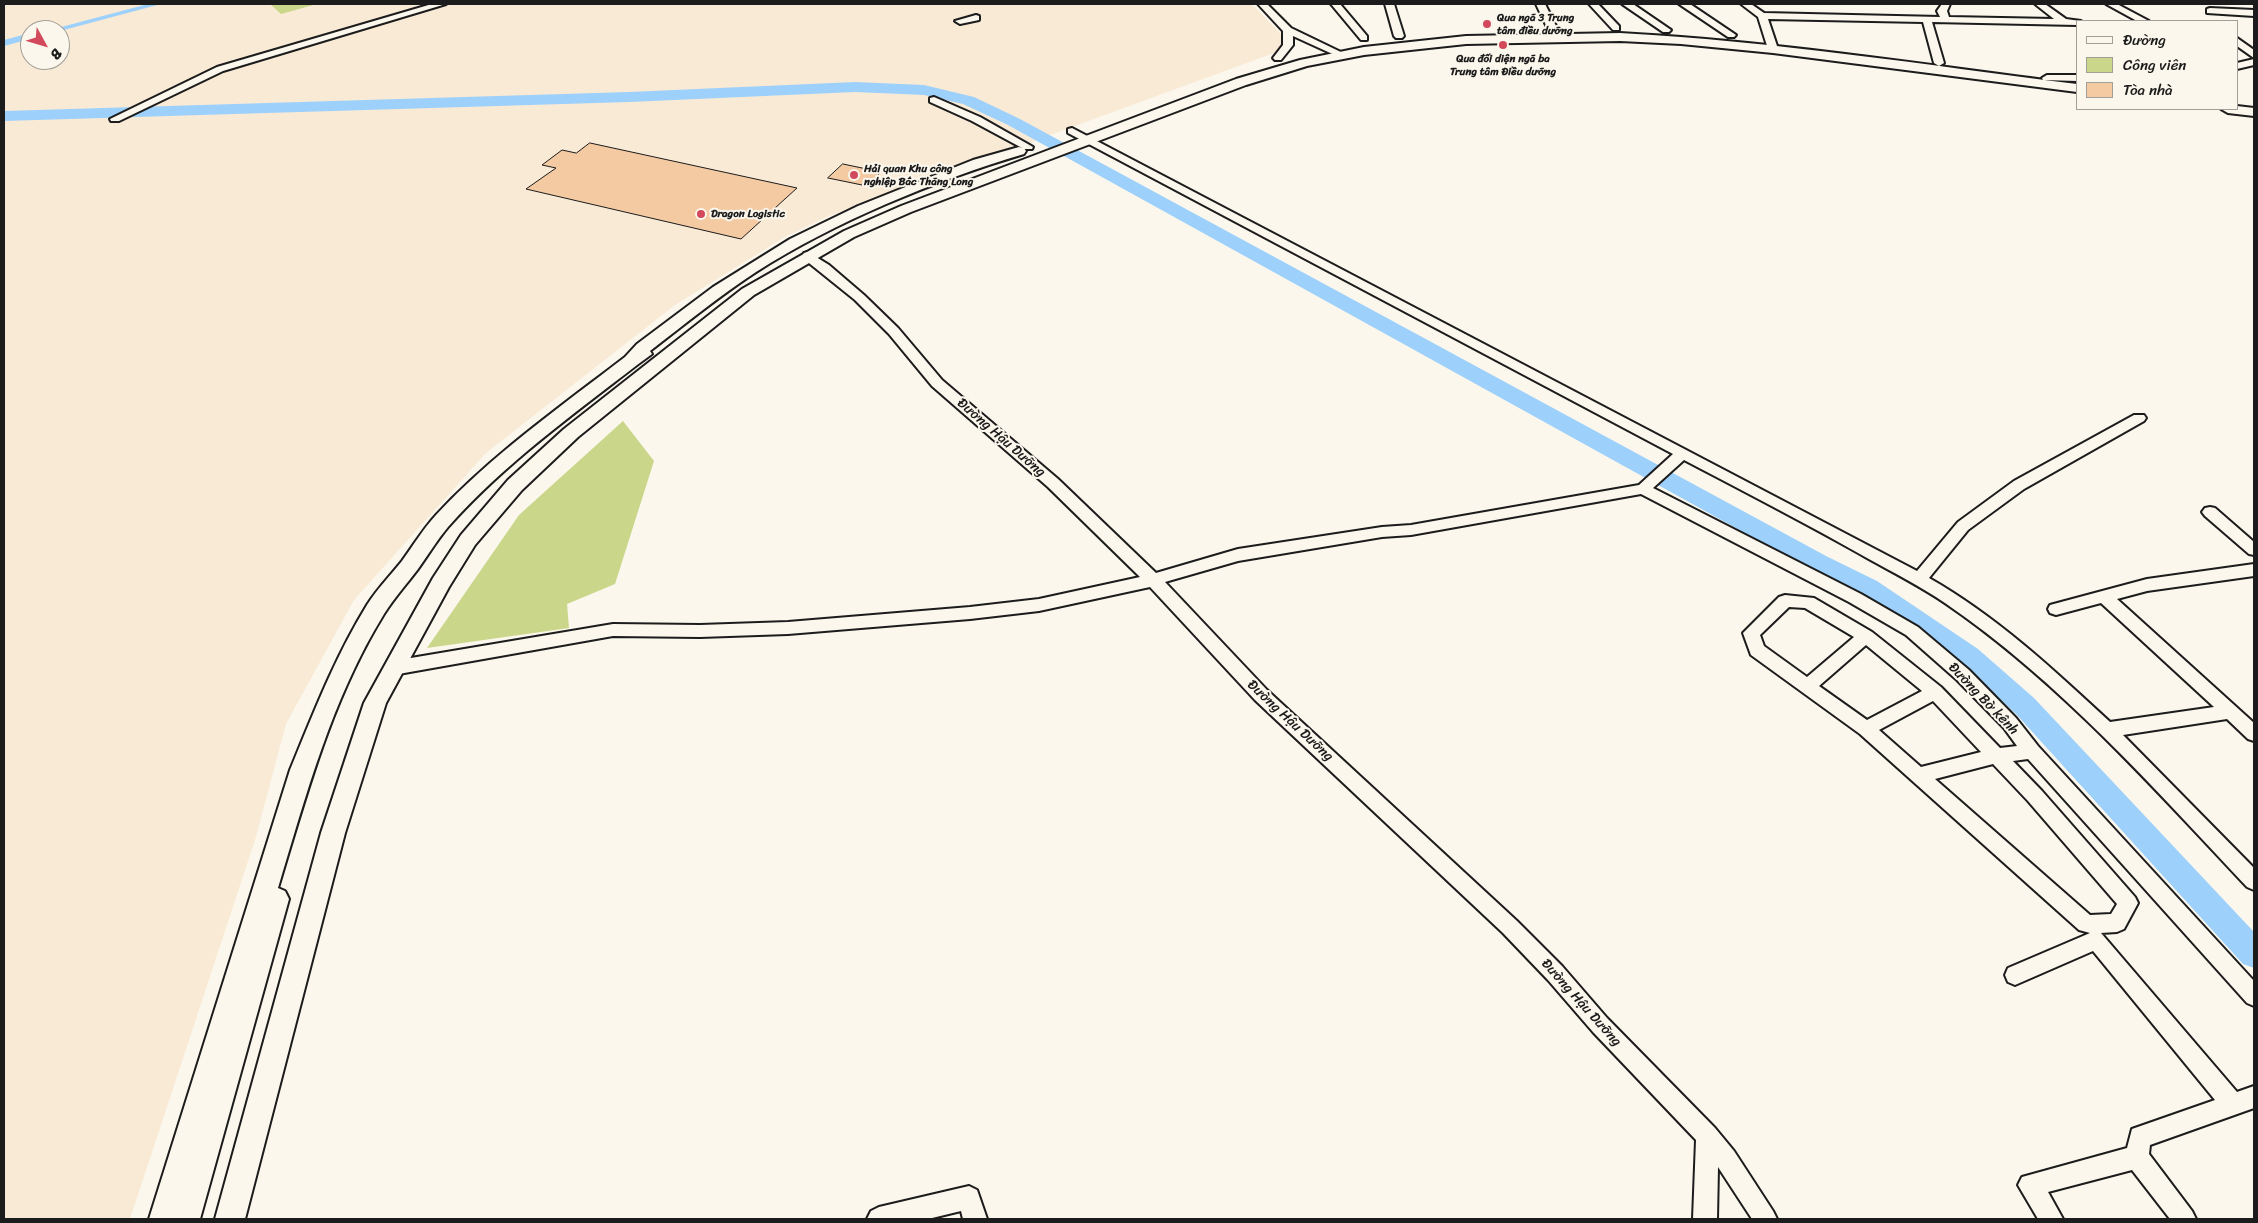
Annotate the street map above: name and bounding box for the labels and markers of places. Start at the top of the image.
place label: Qua ngã 3 Trung tâm điều dưỡng [1497,11,1574,37]
marker: Qua ngã 3 Trung tâm điều dưỡng [1481,18,1493,30]
marker: Qua đối diện ngã ba Trung tâm Điều dưỡng [1497,39,1509,51]
place label: Qua đối diện ngã ba Trung tâm Điều dưỡng [1450,52,1556,78]
place label: Hải quan Khu công nghiệp Bắc Thăng Long [864,162,973,188]
marker: Hải quan Khu công nghiệp Bắc Thăng Long [848,169,860,181]
place label: Dragon Logistic [711,207,785,221]
marker: Dragon Logistic [695,208,707,220]

